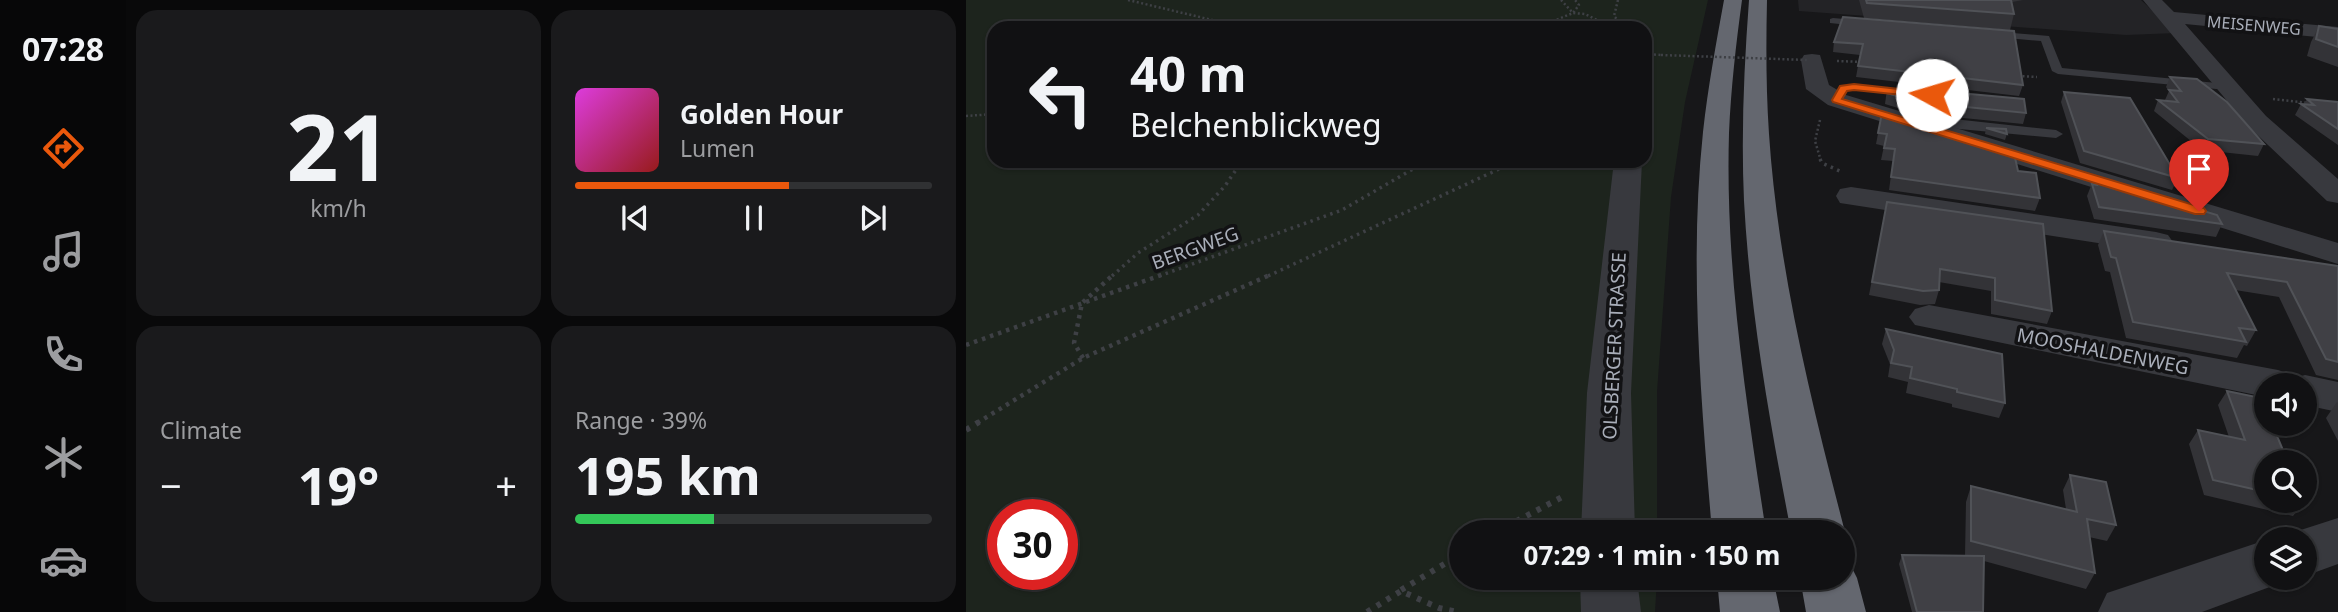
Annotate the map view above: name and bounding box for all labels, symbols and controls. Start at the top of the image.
street label: MEISENWEG [2206,10,2302,40]
text: 07:28 [22,27,104,70]
text: 40 m [1130,40,1247,106]
icon: left [1015,49,1106,140]
position arrow [1895,58,1969,132]
text: 21 [286,84,391,208]
text: Golden Hour [680,96,843,132]
text: Belchenblickweg [1130,103,1382,146]
icon: directions [39,124,88,173]
text: Lumen [680,132,755,164]
pin [2169,139,2229,211]
icon: arrive [2180,150,2218,188]
text: km/h [310,192,367,224]
icon: previous [616,199,654,237]
icon: pause [735,199,773,237]
icon: next [854,199,892,237]
street label: BERGWEG [1148,220,1242,276]
icon: music [39,227,88,276]
street label: OLSBERGER STRASSE [1596,252,1632,440]
street label: MOOSHALDENWEG [2015,322,2191,380]
icon: phone [39,330,88,379]
map controls [2254,373,2317,590]
button: sound [2254,373,2317,436]
text: Range · 39% [575,404,707,436]
text: Climate [160,414,242,446]
icon: climate [39,433,88,482]
text: 195 km [575,439,761,510]
text: 19° [298,449,379,520]
button: search [2254,450,2317,513]
text: − [160,459,182,511]
text: + [495,459,517,511]
speed limit sign: 30 [987,499,1078,590]
button: layers [2254,527,2317,590]
icon: car [39,536,88,585]
text: 07:29 · 1 min · 150 m [1524,537,1780,573]

